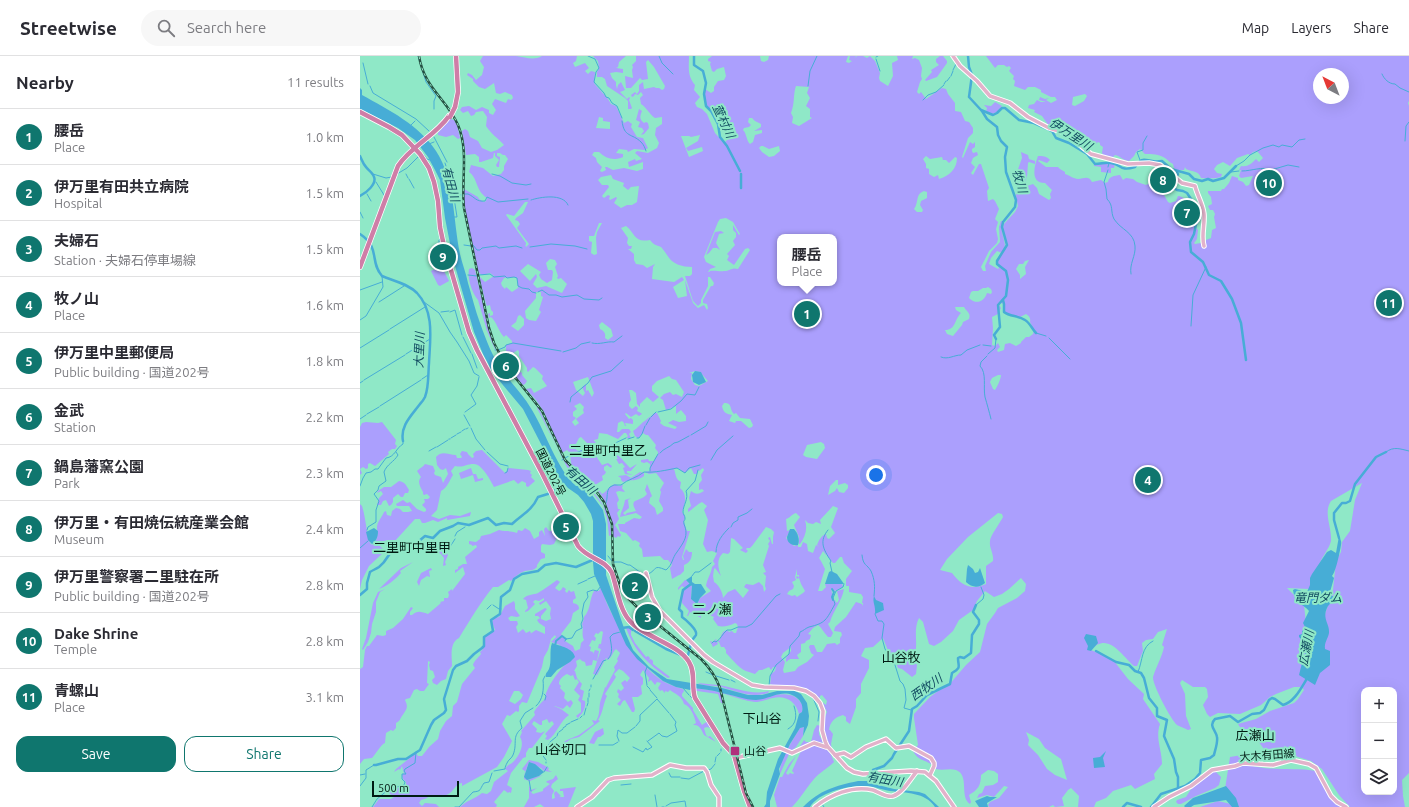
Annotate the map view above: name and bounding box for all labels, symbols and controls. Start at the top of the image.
search box [141,10,421,46]
text: Streetwise [20,17,117,39]
icon: search [155,17,177,39]
text: Search here [187,19,266,36]
text: Map [1242,20,1269,36]
text: Layers [1291,20,1331,36]
text: Share [1353,20,1389,36]
north arrow [1313,68,1349,104]
text: Nearby [16,73,74,92]
text: 11 results [287,75,344,89]
water label: 萱村川 [710,102,738,142]
water label: 伊万里川 [1047,115,1096,154]
text: 腰岳 [54,122,84,139]
text: 1 [25,130,33,144]
text: 1.0 km [305,130,344,144]
text: Place [54,140,85,154]
water label: 有田川 [440,165,462,205]
pin: 8 [1150,165,1176,195]
water label: 牧川 [1010,168,1030,196]
pin: 10 [1256,168,1282,198]
text: 伊万里有田共立病院 [54,178,189,195]
text: 2 [25,186,33,200]
text: 1.5 km [305,186,344,200]
text: Hospital [54,196,102,210]
pin: 7 [1174,198,1200,228]
text: 夫婦石 [54,232,99,249]
popup [777,234,837,286]
text: 3 [25,242,33,256]
text: 1.5 km [305,242,344,256]
pin: 9 [430,242,456,272]
text: 腰岳 [791,246,821,263]
text: Station · 夫婦石停車場線 [54,253,196,267]
text: Place [791,264,823,278]
pin: 11 [1376,288,1402,318]
text: 牧ノ山 [54,290,99,307]
text: 4 [25,298,33,312]
text: 1.6 km [305,298,344,312]
pin: 1 [794,299,820,329]
text: Place [54,308,85,322]
water label: 大里川 [412,330,426,368]
text: 伊万里中里郵便局 [54,344,174,361]
pin: 6 [493,351,519,381]
text: 5 [25,354,33,368]
text: 1.8 km [305,354,344,368]
text: Public building · 国道202号 [54,365,210,379]
text: 金武 [54,402,84,419]
text: 6 [25,410,33,424]
text: 2.2 km [305,410,344,424]
text: Station [54,420,96,434]
district label: 二里町中里乙 [569,443,647,457]
street label: 国道202号 [534,446,568,498]
text: 鍋島藩窯公園 [54,458,144,475]
water label: 有田川 [563,463,600,498]
your location [866,465,886,485]
pin: 4 [1135,465,1161,495]
text: 7 [25,466,33,480]
text: 2.3 km [305,466,344,480]
text: Park [54,476,80,490]
pin: 5 [553,512,579,542]
text: 伊万里・有田焼伝統産業会館 [54,514,249,531]
text: 8 [25,522,33,536]
text: 2.4 km [305,522,344,536]
text: Museum [54,532,104,546]
district label: 二里町中里甲 [373,540,451,554]
text: 伊万里警察署二里駐在所 [54,568,219,585]
pin: 2 [622,571,648,601]
text: 9 [25,578,33,592]
text: 2.8 km [305,578,344,592]
text: Public building · 国道202号 [54,589,210,603]
water label: 竜門ダム [1294,591,1342,604]
pin: 3 [635,602,661,632]
district label: 二ノ瀬 [692,602,732,616]
text: Dake Shrine [54,625,138,642]
water label: 広瀬川 [1296,627,1316,667]
text: 10 [22,634,36,648]
text: 2.8 km [305,634,344,648]
text: Temple [54,642,97,656]
district label: 山谷牧 [881,650,921,664]
water label: 西牧川 [908,670,946,703]
text: 青螺山 [54,682,99,699]
map controls [1361,687,1397,795]
button: + [1361,687,1397,723]
text: 11 [22,690,36,704]
text: 3.1 km [305,690,344,704]
text: Place [54,700,85,714]
district label: 下山谷 [742,711,782,725]
button: − [1361,723,1397,759]
district label: 広瀬山 [1235,728,1275,742]
button: Save [16,736,176,772]
button: Share [184,736,344,772]
district label: 山谷切口 [535,742,587,756]
marker: 山谷 [729,745,741,757]
place label: 山谷 [744,745,766,757]
street label: 大木有田線 [1239,747,1295,763]
button: layers [1361,759,1397,795]
water label: 有田川 [866,769,906,789]
scale bar [372,779,459,798]
text: 500 m [378,782,409,794]

